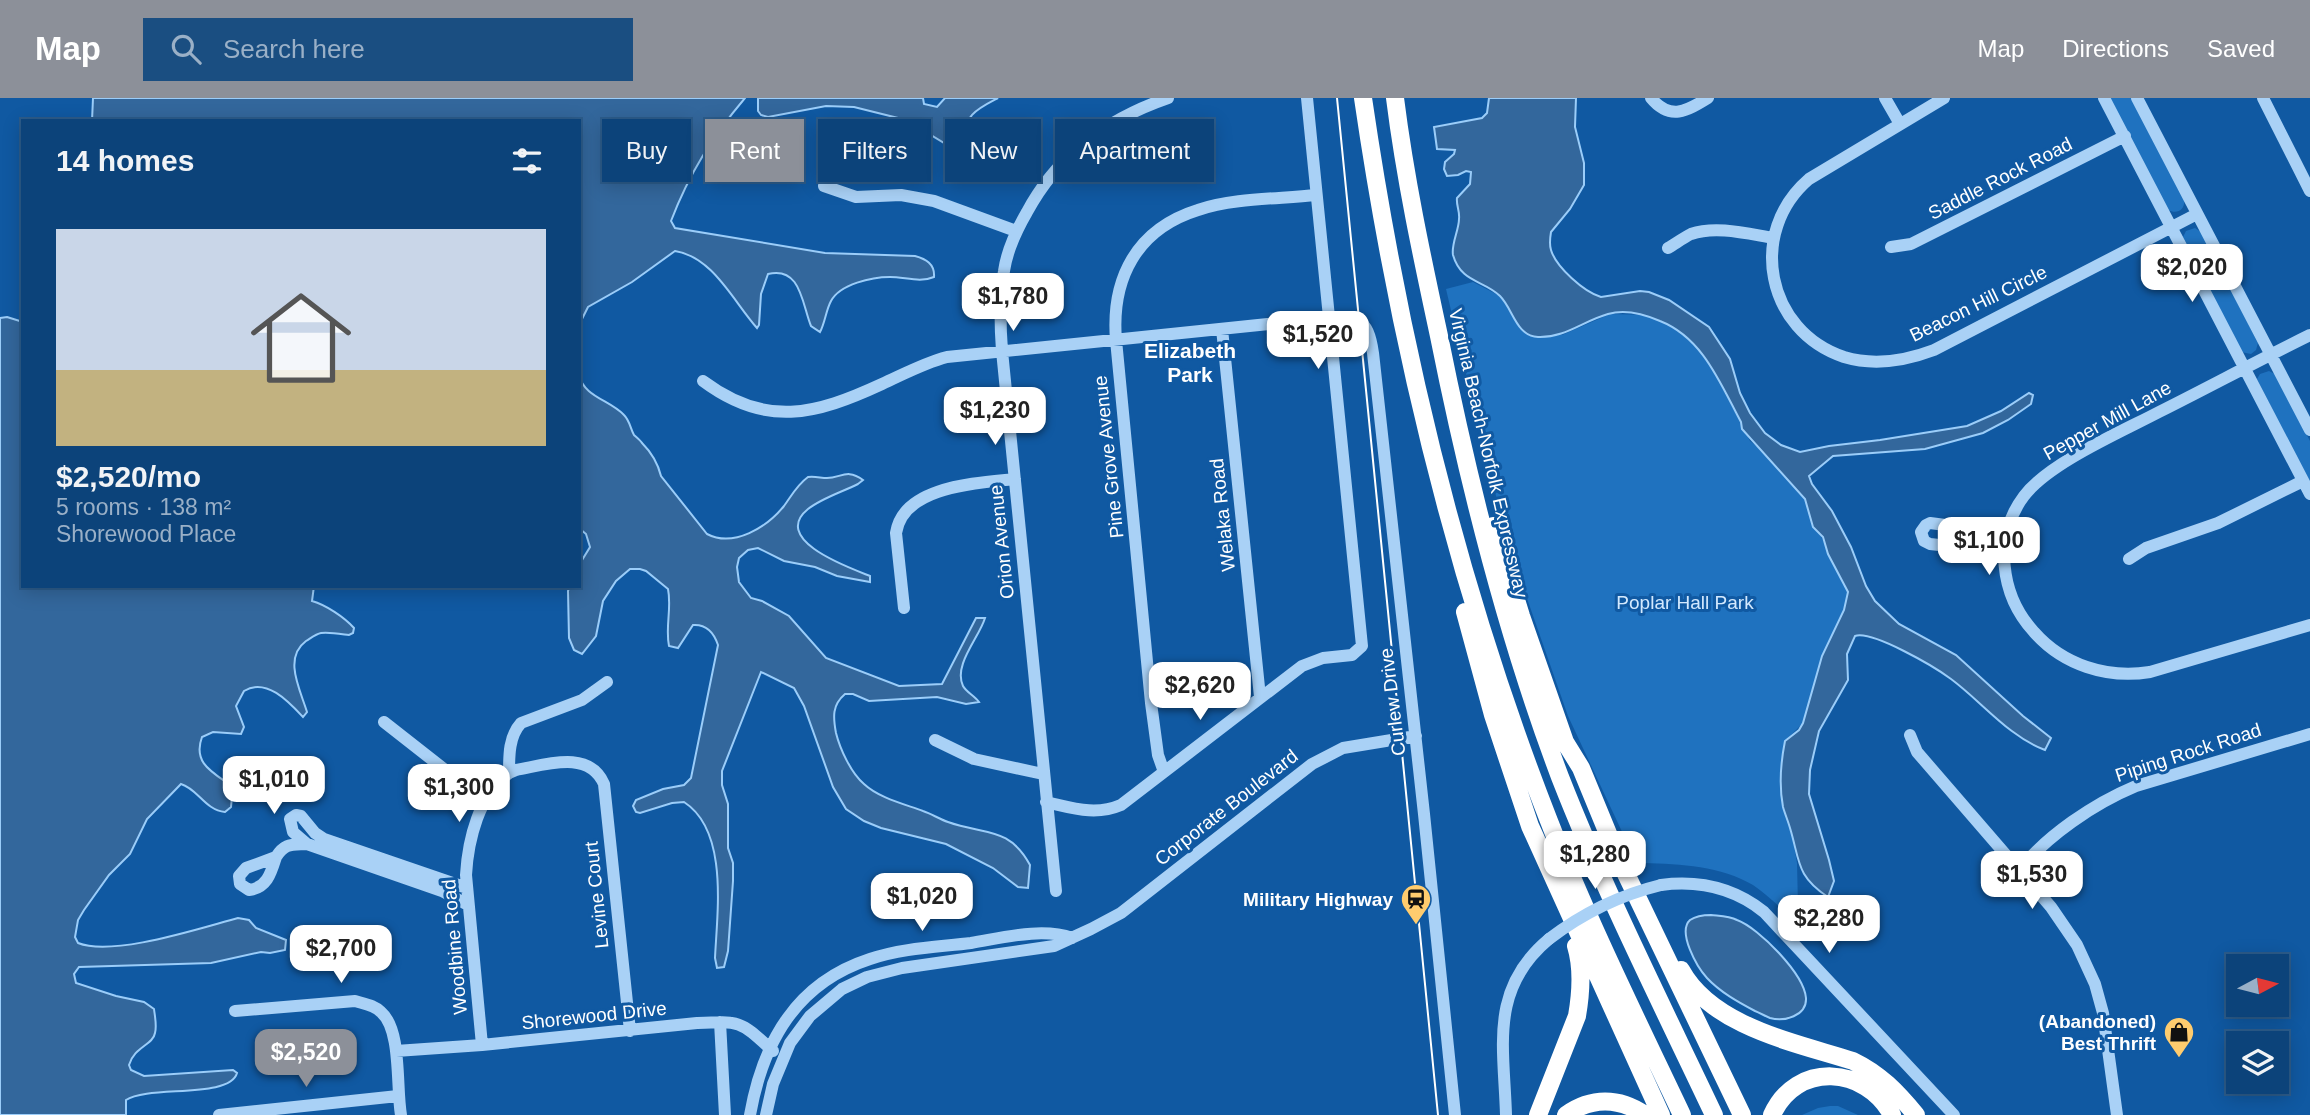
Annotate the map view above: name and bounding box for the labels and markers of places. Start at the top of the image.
pin: $2,020 [2135,244,2249,304]
pin: $1,780 [956,274,1070,333]
pin: $1,520 [1261,312,1375,371]
pin: $1,230 [938,388,1052,447]
pin: $1,100 [1932,518,2046,577]
pin: $2,620 [1143,662,1257,722]
pin: $1,010 [217,756,331,816]
pin: $1,300 [402,764,516,824]
pin: $1,280 [1538,832,1652,891]
pin: $1,530 [1975,852,2089,911]
pin: $1,020 [865,874,979,933]
station icon: Military Highway [1399,882,1433,926]
place label: Military Highway [1243,889,1393,910]
pin: $2,280 [1772,896,1886,955]
pin: $2,700 [284,926,398,985]
place label: (Abandoned) Best Thrift [2039,1011,2157,1054]
shop icon: (Abandoned) Best Thrift [2162,1015,2196,1059]
pin: $2,520 [249,1030,363,1089]

